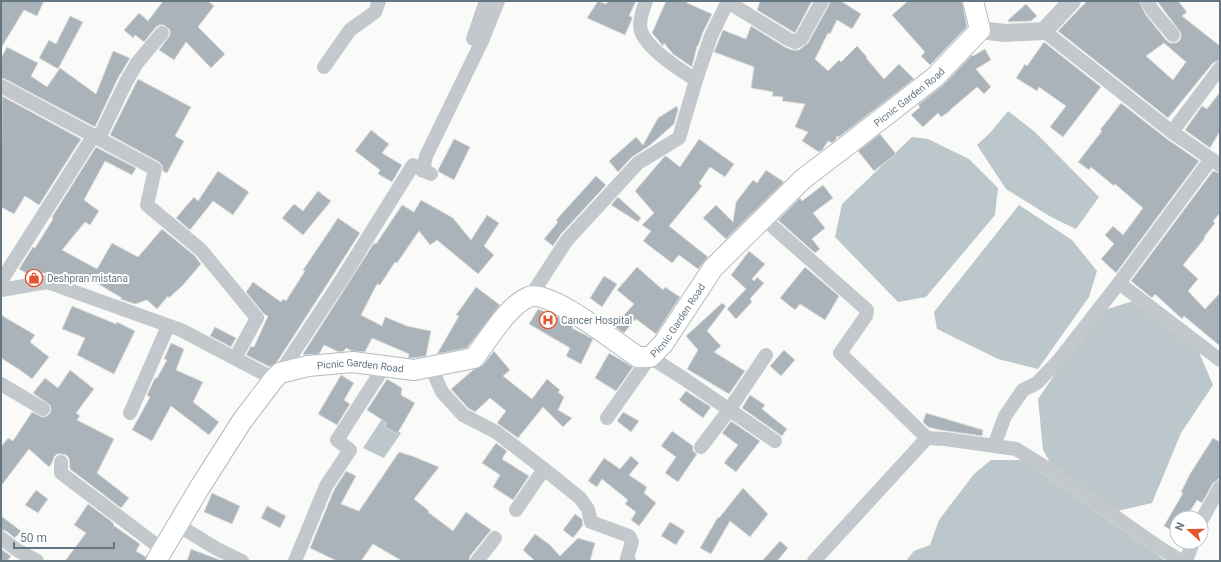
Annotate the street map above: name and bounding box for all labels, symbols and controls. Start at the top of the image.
street label: Picnic Garden Road [871,65,947,128]
shop icon: Deshpran mistana [24,268,44,288]
place label: Deshpran mistana [47,273,128,284]
street label: Picnic Garden Road [648,281,707,359]
hospital icon: Cancer Hospital [538,310,558,330]
place label: Cancer Hospital [561,315,632,326]
street label: Picnic Garden Road [316,356,404,374]
north arrow [1169,510,1209,550]
text: N [1173,520,1188,533]
scale bar [14,524,114,550]
text: 50 m [20,531,47,545]

